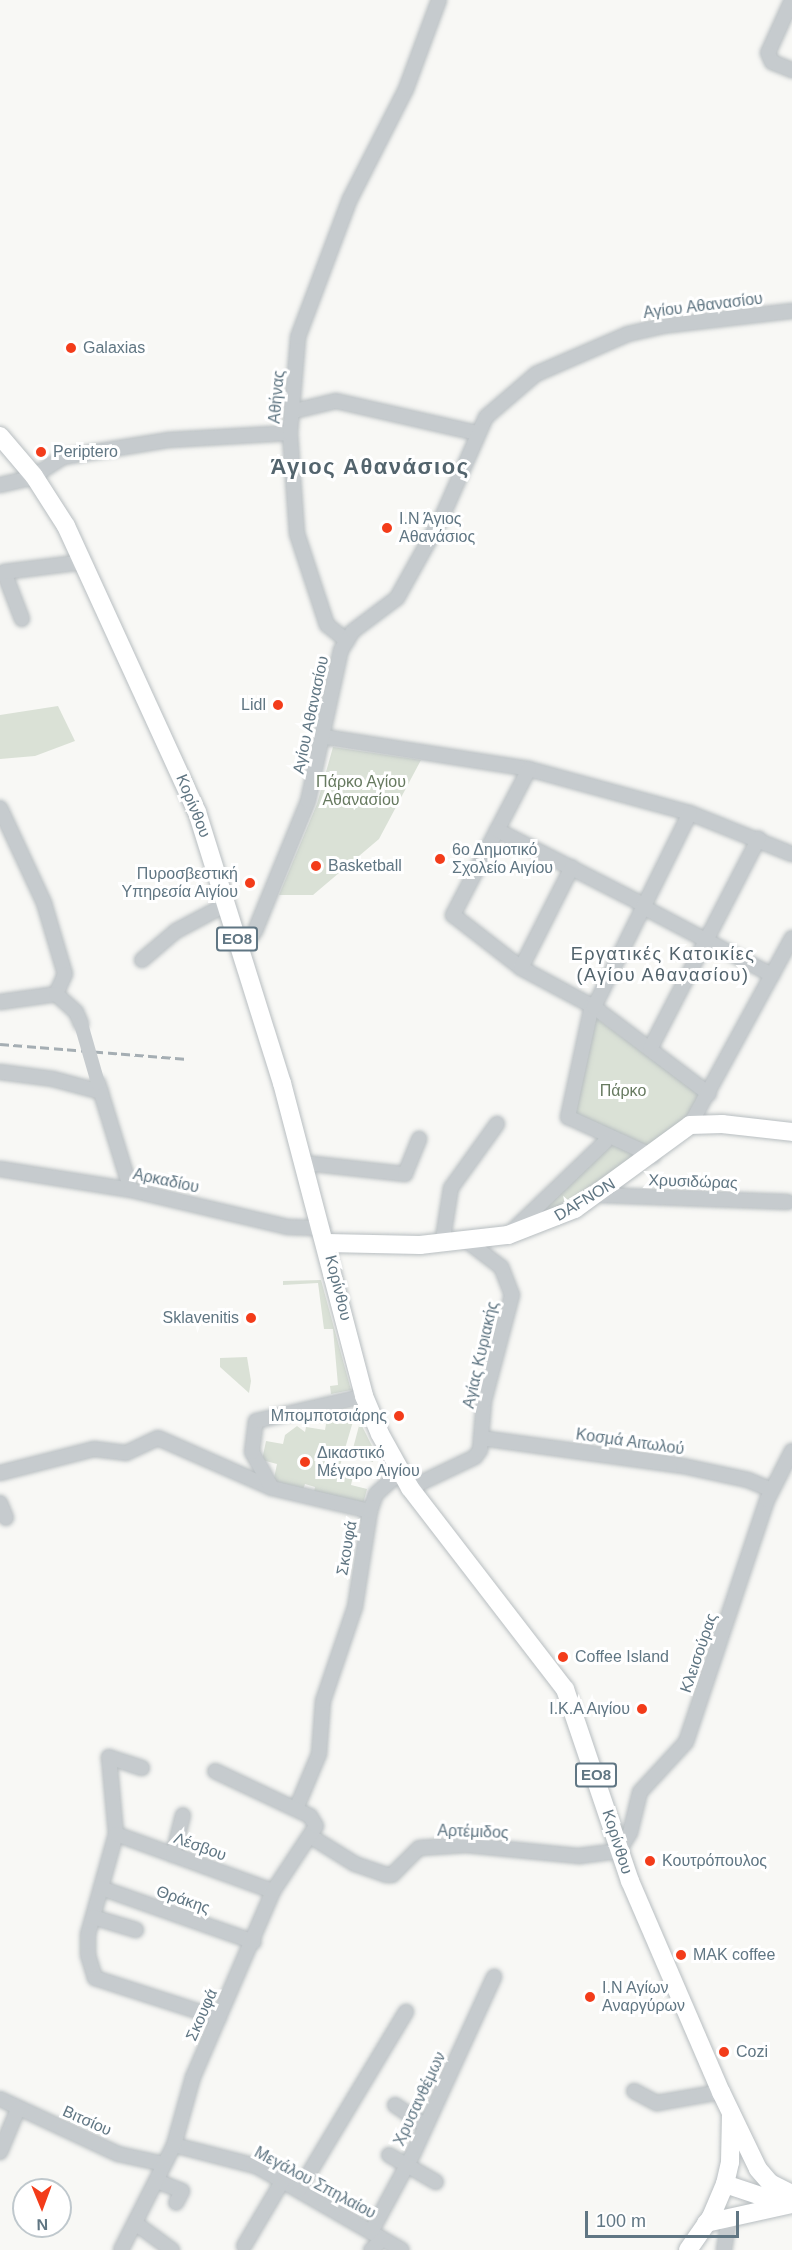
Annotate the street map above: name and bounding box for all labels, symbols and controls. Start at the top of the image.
street label: Αγίου Αθανασίου [642,289,764,323]
place label: Galaxias [83,338,145,358]
marker: Galaxias [64,341,78,355]
street label: Αθήνας [265,370,289,424]
place label: Periptero [53,442,118,462]
marker: Periptero [34,445,48,459]
district label: Άγιος Αθανάσιος [270,454,470,480]
place label: Ι.Ν Άγιος Αθανάσιος [399,509,475,547]
marker: Ι.Ν Άγιος Αθανάσιος [380,521,394,535]
street label: Αγίου Αθανασίου [289,654,333,776]
place label: Lidl [241,695,266,715]
marker: Lidl [271,698,285,712]
street label: Κορίνθου [172,772,214,840]
park label: Πάρκο Αγίου Αθανασίου [316,772,406,810]
place label: 6ο Δημοτικό Σχολείο Αιγίου [452,840,554,878]
marker: 6ο Δημοτικό Σχολείο Αιγίου [433,852,447,866]
place label: Basketball [328,856,402,876]
marker: Basketball [309,859,323,873]
place label: Πυροσβεστική Υπηρεσία Αιγίου [121,864,238,902]
marker: Πυροσβεστική Υπηρεσία Αιγίου [243,876,257,890]
road number: ΕΟ8 [214,927,260,951]
district label: Εργατικές Κατοικίες (Αγίου Αθανασίου) [571,944,755,986]
park label: Πάρκο [600,1081,646,1101]
street label: Αρκαδίου [131,1165,201,1197]
street label: Χρυσιδώρας [648,1171,738,1193]
street label: DAFNON [551,1174,619,1226]
street label: Κορίνθου [321,1253,355,1323]
street label: Αγίας Κυριακής [459,1300,503,1410]
place label: Sklavenitis [163,1308,239,1328]
marker: Sklavenitis [244,1311,258,1325]
place label: Μπομποτσιάρης [271,1406,387,1426]
marker: Μπομποτσιάρης [392,1409,406,1423]
street label: Κοσμά Αιτωλού [574,1425,686,1459]
place label: Δικαστικό Μέγαρο Αιγίου [317,1443,421,1481]
marker: Δικαστικό Μέγαρο Αιγίου [298,1455,312,1469]
street label: Σκουφά [333,1519,361,1577]
street label: Κλεισούρας [676,1611,722,1695]
place label: Coffee Island [575,1647,669,1667]
marker: Coffee Island [556,1650,570,1664]
place label: Ι.Κ.Α Αιγίου [547,1699,630,1719]
marker: Ι.Κ.Α Αιγίου [635,1702,649,1716]
road number: ΕΟ8 [574,1763,618,1787]
street label: Κορίνθου [598,1807,636,1877]
street label: Αρτέμιδος [437,1821,509,1843]
street label: Λέσβου [171,1829,229,1865]
place label: Κουτρόπουλος [662,1851,767,1871]
marker: Κουτρόπουλος [643,1854,657,1868]
street label: Θράκης [154,1882,212,1918]
place label: ΜΑΚ coffee [693,1945,775,1965]
marker: ΜΑΚ coffee [674,1948,688,1962]
place label: Ι.Ν Αγίων Αναργύρων [602,1978,685,2016]
street label: Σκουφά [182,1986,222,2044]
marker: Ι.Ν Αγίων Αναργύρων [583,1990,597,2004]
place label: Cozi [736,2042,768,2062]
marker: Cozi [717,2045,731,2059]
street label: Χρυσανθέμων [390,2049,450,2149]
street label: Βιτσίου [60,2102,114,2140]
street label: Μεγάλου Σπηλαίου [251,2143,379,2223]
north arrow [12,2178,72,2238]
scale bar [588,2199,742,2237]
text: 100 m [596,2211,646,2231]
text: N [36,2216,48,2233]

